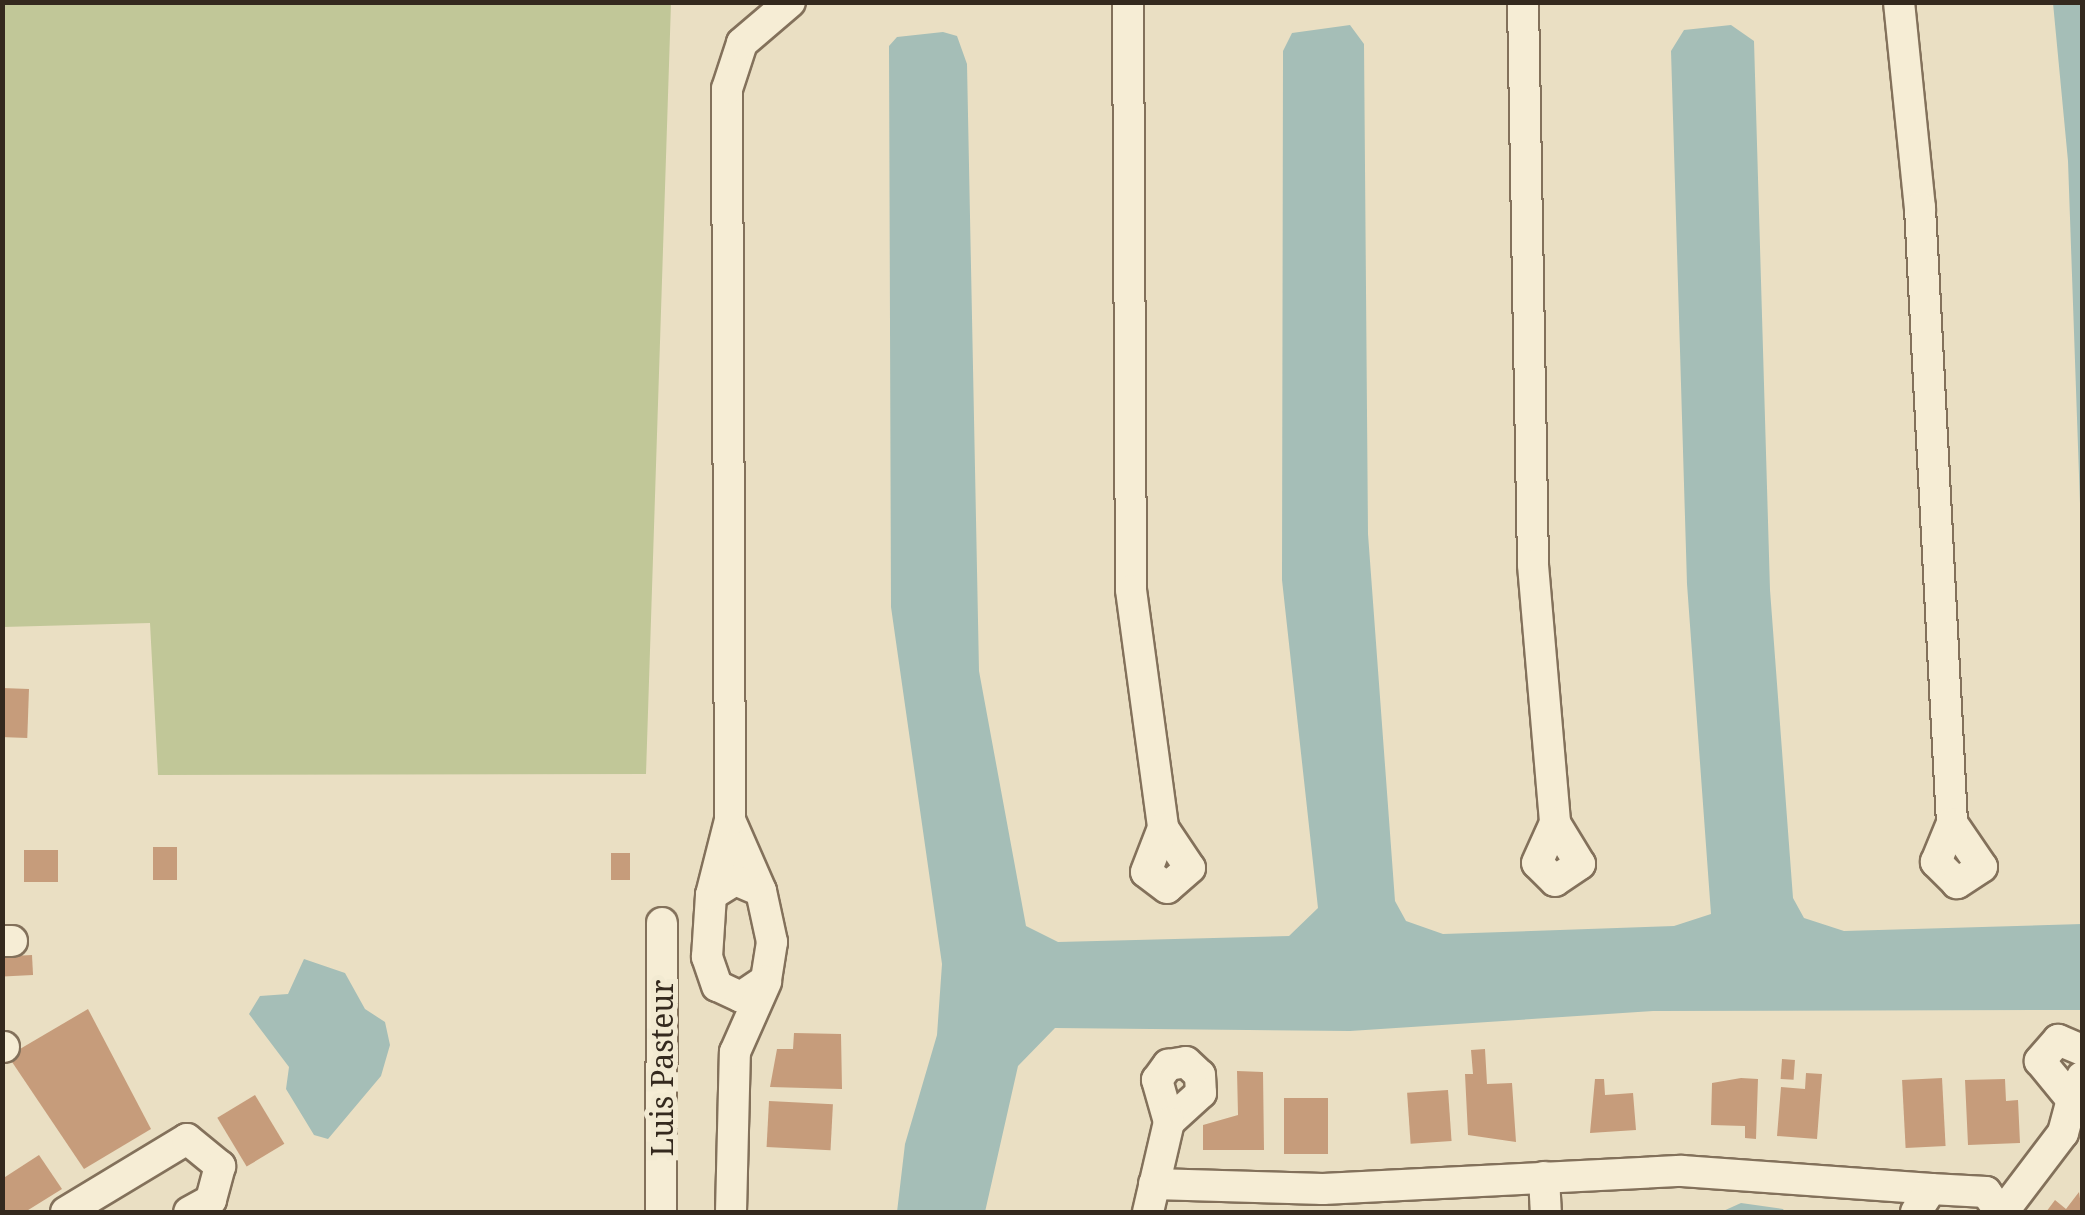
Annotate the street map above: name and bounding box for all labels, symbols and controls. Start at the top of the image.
street label: Luis Pasteur [644,980,680,1156]

